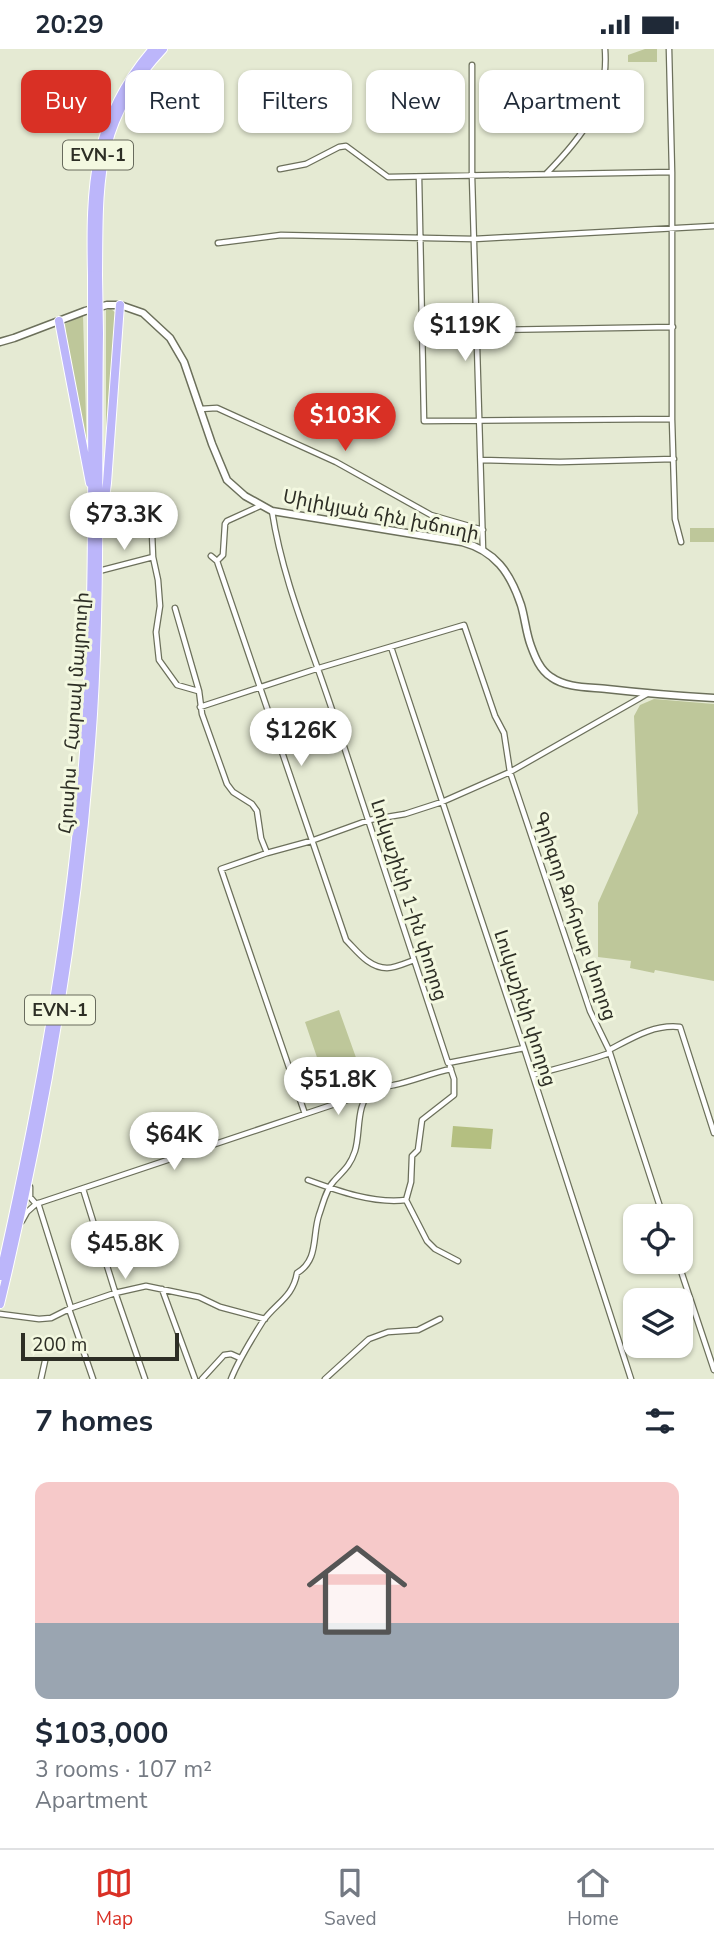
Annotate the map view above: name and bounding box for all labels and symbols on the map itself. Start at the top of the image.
road number: EVN-1 [63,141,133,169]
pin: $119K [416,303,514,363]
pin: $103K [296,393,394,453]
street label: Սիլիկյան հին խճուղի [281,483,481,547]
pin: $73.3K [67,493,181,552]
street label: Հյուսիս - Հարավ մայրուղի [53,591,95,835]
pin: $126K [252,709,350,768]
street label: Լուկաշինի 1-ին փողոց [364,796,454,1004]
street label: Գրիգոր Զոհրաբ փողոց [527,808,623,1024]
street label: Լուկաշինի փողոց [487,926,563,1090]
road number: EVN-1 [25,995,95,1025]
pin: $51.8K [281,1058,395,1117]
pin: $64K [133,1113,215,1172]
pin: $45.8K [68,1221,182,1281]
scale bar [21,1330,178,1362]

